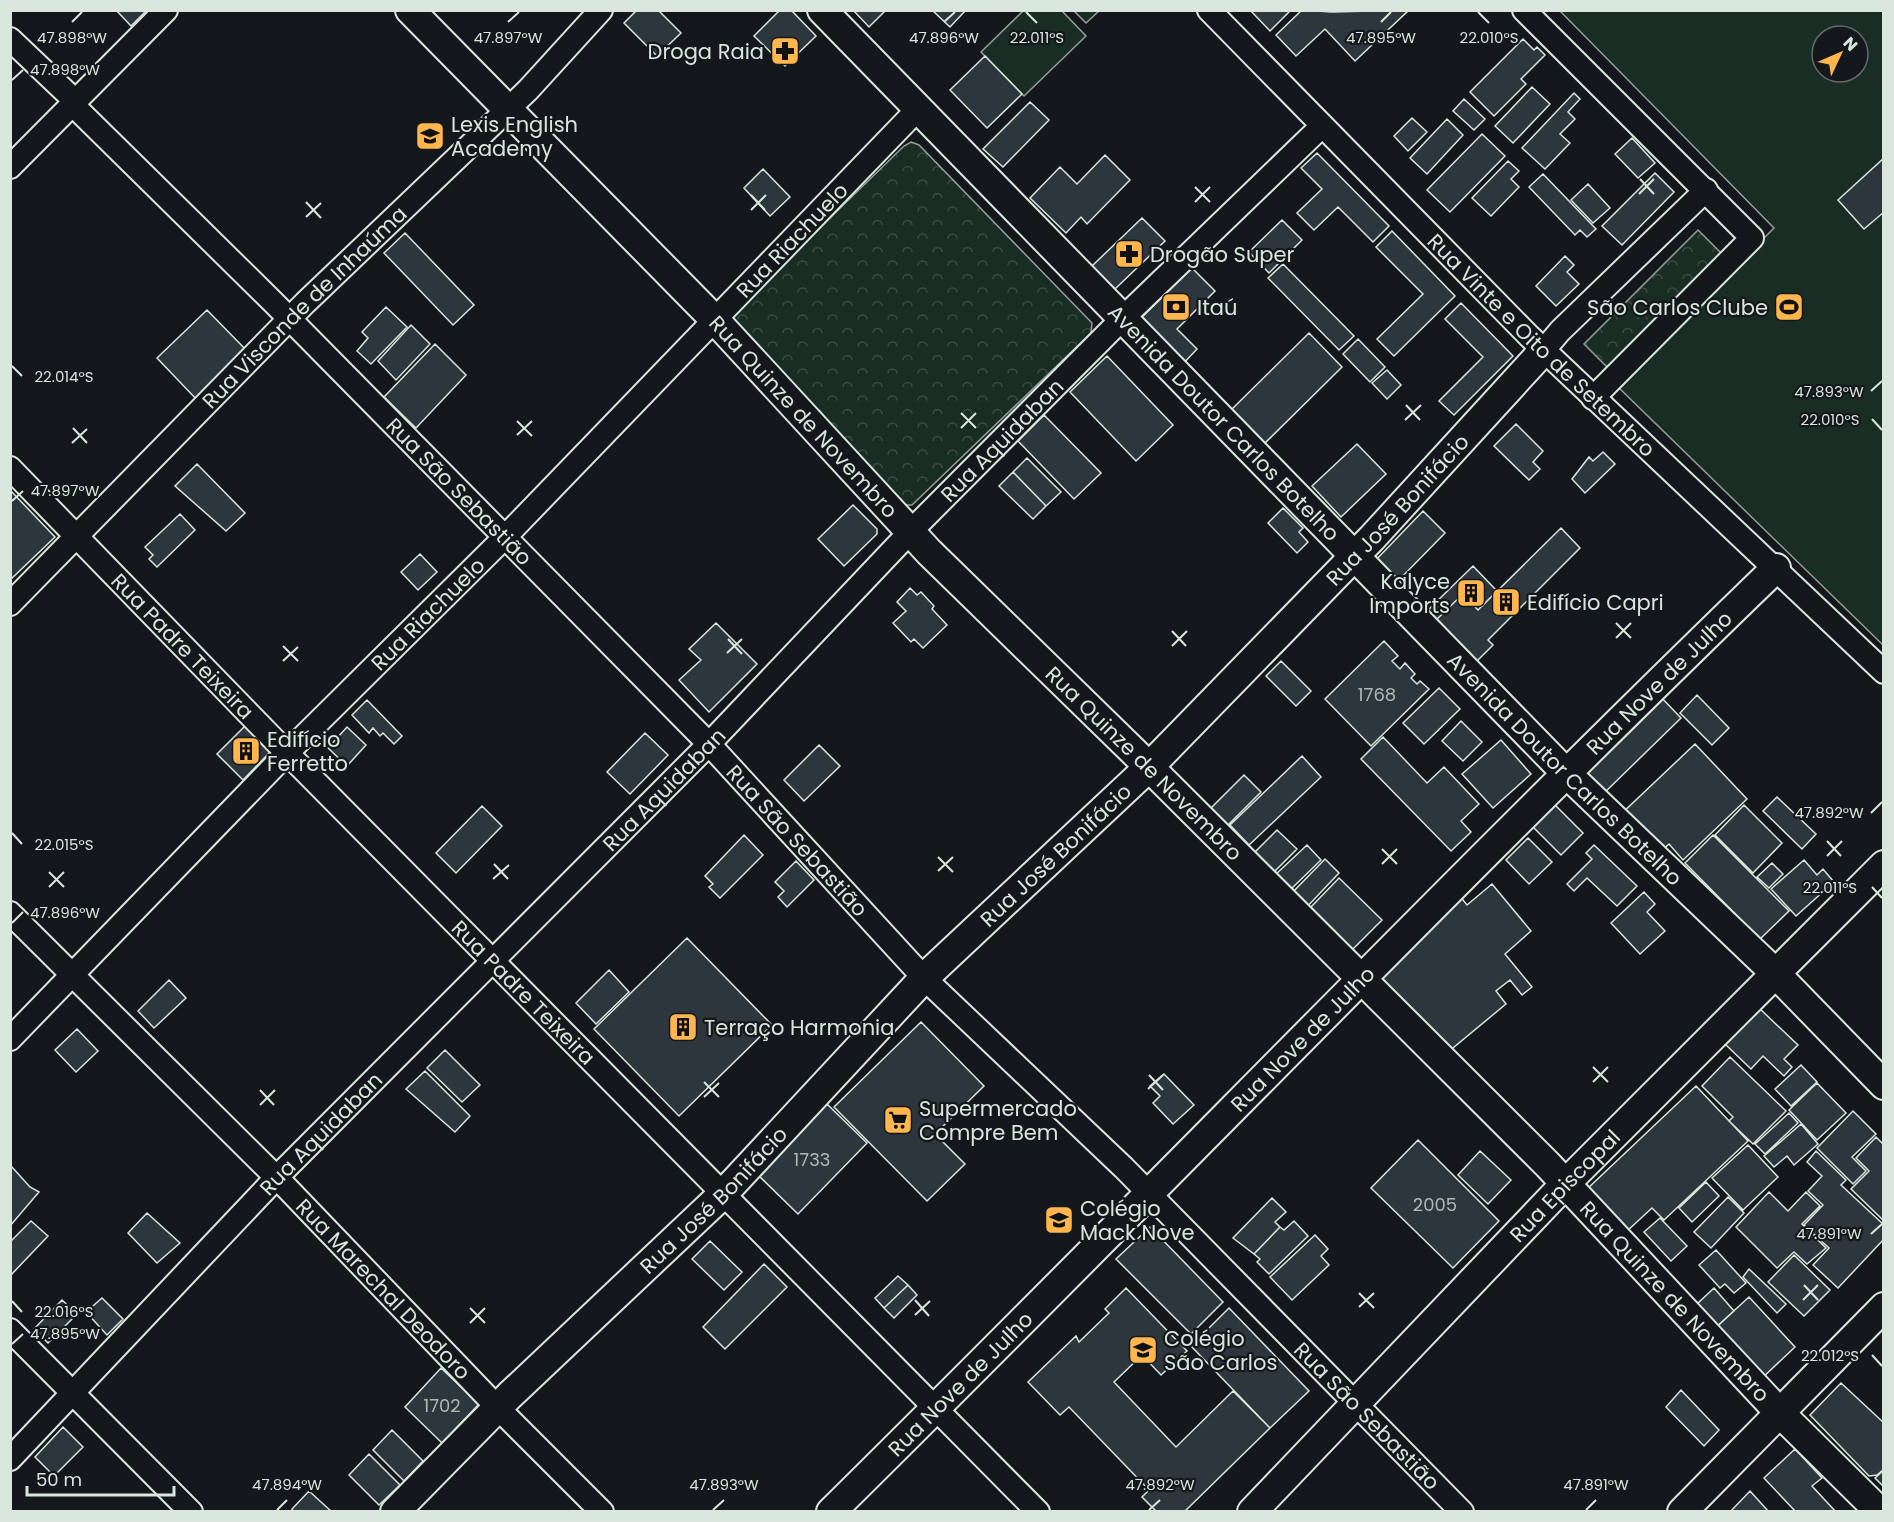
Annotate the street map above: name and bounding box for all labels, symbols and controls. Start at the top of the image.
north arrow [1810,24,1870,84]
text: 47.898°W [37,27,107,48]
text: 47.897°W [474,27,543,48]
text: 47.896°W [909,27,979,48]
text: 22.011°S [1010,27,1064,48]
text: 47.895°W [1346,27,1416,48]
text: 22.010°S [1460,27,1519,48]
text: N [1838,32,1863,56]
pharmacy icon: Droga Raia [769,35,801,67]
place label: Droga Raia [648,37,764,66]
text: 47.898°W [30,59,100,80]
place label: Lexis English Academy [451,110,578,163]
school or university icon: Lexis English Academy [414,120,446,152]
street label: Rua Riachuelo [729,176,854,304]
street label: Rua Visconde de Inhaúma [195,199,413,415]
street label: Rua Vinte e Oito de Setembro [1421,227,1662,463]
pharmacy icon: Drogão Super [1113,238,1145,270]
place label: Drogão Super [1150,240,1295,269]
bank icon: Itaú [1160,291,1192,323]
sports icon: São Carlos Clube [1773,291,1805,323]
place label: Itaú [1197,293,1237,322]
place label: São Carlos Clube [1587,293,1768,322]
street label: Avenida Doutor Carlos Botelho [1102,298,1346,547]
street label: Rua Quinze de Novembro [703,309,905,524]
text: 22.014°S [34,366,94,387]
street label: Rua Aquidaban [934,372,1069,508]
text: 47.893°W [1794,381,1864,402]
text: 22.010°S [1801,409,1860,430]
street label: Rua São Sebastião [380,411,539,571]
street label: Rua José Bonifácio [1319,427,1475,592]
text: 47.897°W [31,480,100,501]
street label: Rua Riachuelo [364,551,491,677]
street label: Rua Padre Teixeira [105,567,261,725]
place label: Kalyce Imports [1369,567,1450,620]
building icon: Kalyce Imports [1455,577,1487,609]
building icon: Edifício Capri [1490,586,1522,618]
place label: Edifício Capri [1527,588,1664,617]
street label: Rua Nove de Julho [1579,604,1738,761]
street label: Avenida Doutor Carlos Botelho [1441,645,1689,892]
street label: Rua Quinze de Novembro [1040,659,1249,867]
house number: 1768 [1358,682,1396,707]
street label: Rua Aquidaban [596,721,732,857]
place label: Edifício Ferretto [267,725,348,778]
building icon: Edifício Ferretto [230,735,262,767]
street label: Rua São Sebastião [720,758,875,923]
street label: Rua José Bonifácio [973,777,1137,933]
text: 47.892°W [1794,802,1864,823]
text: 22.015°S [35,834,94,855]
text: 22.011°S [1803,877,1857,898]
text: 47.896°W [30,902,100,923]
street label: Rua Padre Teixeira [446,913,602,1071]
street label: Rua Nove de Julho [1224,959,1381,1118]
building icon: Terraço Harmonia [667,1011,699,1043]
place label: Terraço Harmonia [704,1013,894,1042]
street label: Rua Aquidaban [253,1065,388,1201]
place label: Supermercado Compre Bem [919,1094,1077,1147]
supermarket icon: Supermercado Compre Bem [882,1104,914,1136]
street label: Rua José Bonifácio [633,1120,794,1280]
street label: Rua Episcopal [1503,1123,1626,1248]
house number: 1733 [794,1147,830,1172]
street label: Rua Marechal Deodoro [290,1192,477,1386]
house number: 2005 [1413,1192,1457,1217]
place label: Colégio Mack Nove [1080,1194,1194,1247]
street label: Rua Quinze de Novembro [1574,1194,1777,1408]
school or university icon: Colégio Mack Nove [1043,1204,1075,1236]
text: 47.891°W [1796,1223,1862,1244]
text: 22.016°S [34,1301,94,1322]
street label: Rua Nove de Julho [881,1305,1039,1463]
text: 47.895°W [30,1323,100,1344]
place label: Colégio São Carlos [1164,1324,1277,1377]
school or university icon: Colégio São Carlos [1127,1334,1159,1366]
street label: Rua São Sebastião [1288,1335,1447,1496]
text: 22.012°S [1801,1345,1859,1366]
house number: 1702 [423,1393,461,1418]
scale bar [27,1459,174,1497]
text: 50 m [36,1467,82,1492]
text: 47.894°W [252,1474,322,1495]
text: 47.893°W [689,1474,759,1495]
text: 47.892°W [1125,1474,1195,1495]
text: 47.891°W [1563,1474,1629,1495]

